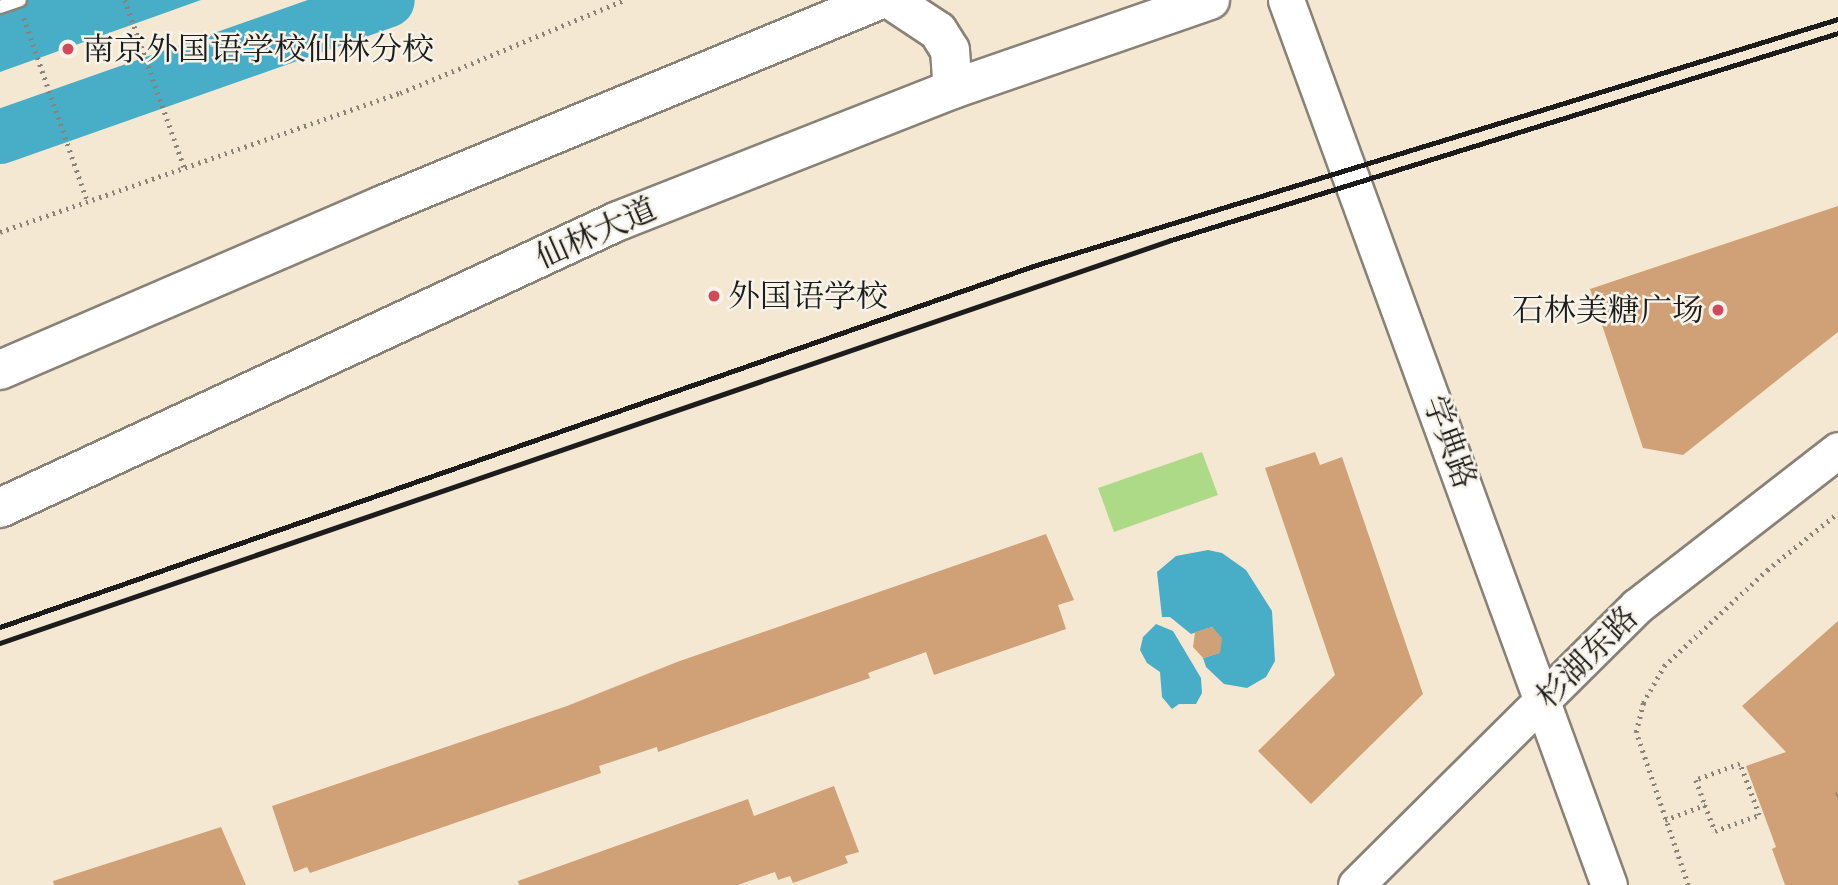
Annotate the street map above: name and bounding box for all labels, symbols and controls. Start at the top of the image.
place label: 南京外国语学校仙林分校 [82,30,434,68]
marker: 南京外国语学校仙林分校 [60,41,76,57]
street label: 仙林大道 [530,189,662,277]
place label: 外国语学校 [728,277,888,315]
marker: 外国语学校 [706,288,722,304]
place label: 石林美糖广场 [1512,291,1704,329]
marker: 石林美糖广场 [1710,302,1726,318]
street label: 学典路 [1416,390,1484,494]
street label: 杉湖东路 [1528,598,1646,716]

